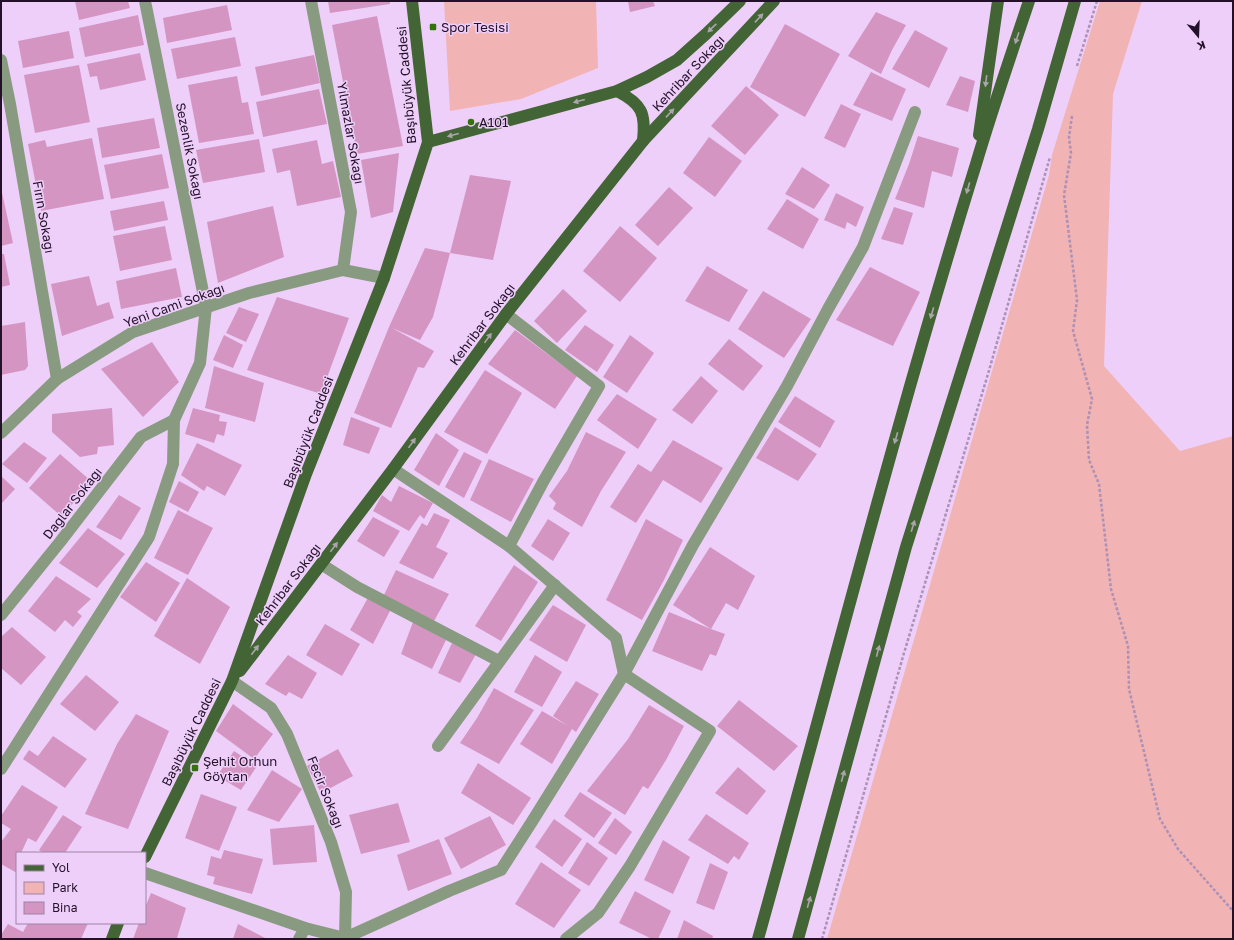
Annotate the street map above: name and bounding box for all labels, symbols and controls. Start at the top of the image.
one-way arrow [754,13,763,23]
north arrow [1178,16,1218,56]
place label: Spor Tesisi [441,19,509,35]
marker: Spor Tesisi [428,22,438,32]
one-way arrow [707,23,717,33]
street label: Başıbüyük Caddesi [393,25,419,145]
street label: Kehribar Sokağı [649,31,727,115]
one-way arrow [1014,32,1020,44]
text: K [1196,38,1207,53]
one-way arrow [983,75,989,87]
street label: Yılmazlar Sokağı [334,81,368,185]
one-way arrow [573,98,585,104]
street label: Sezenlik Sokağı [173,101,207,201]
one-way arrow [665,108,675,118]
place label: A101 [479,114,508,130]
marker: A101 [466,117,476,127]
one-way arrow [447,132,459,138]
street label: Fırın Sokağı [30,180,58,254]
one-way arrow [965,183,971,195]
street label: Yeni Cami Sokağı [121,279,227,331]
street label: Kehribar Sokağı [446,280,518,368]
one-way arrow [929,307,935,319]
one-way arrow [484,332,493,343]
street label: Başıbüyük Caddesi [279,374,337,490]
one-way arrow [893,432,899,444]
one-way arrow [408,437,416,448]
street label: Dağlar Sokağı [39,464,105,542]
one-way arrow [910,519,916,531]
street label: Kehribar Sokağı [252,540,324,628]
one-way arrow [330,541,338,552]
one-way arrow [251,645,260,656]
one-way arrow [875,645,881,657]
street label: Başıbüyük Caddesi [158,675,224,789]
place label: Şehit Orhun Göytan [203,753,277,784]
street label: Fecir Sokağı [304,754,348,830]
marker: Şehit Orhun Göytan [190,763,200,773]
one-way arrow [840,770,846,782]
legend [16,852,146,924]
text: Yol [52,860,70,875]
text: Park [52,880,78,895]
one-way arrow [806,895,812,907]
text: Bina [52,900,77,915]

